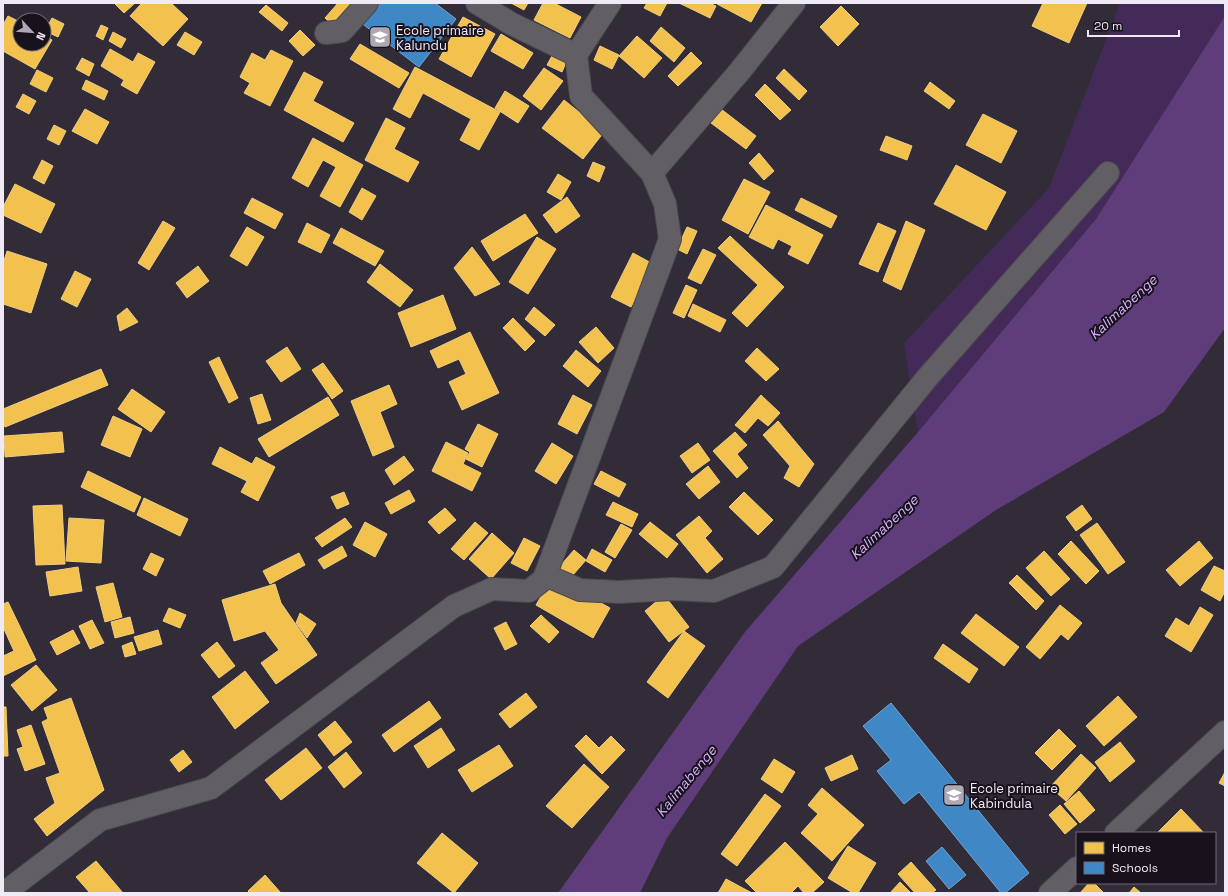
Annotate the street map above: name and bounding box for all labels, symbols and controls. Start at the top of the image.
north arrow [12,12,52,52]
scale bar [1088,12,1179,38]
text: 20 m [1094,18,1122,34]
place label: Ecole primaire Kalundu [396,22,484,54]
school or university icon: Ecole primaire Kalundu [367,24,393,50]
text: N [33,30,49,43]
water label: Kalimabenge [1085,270,1161,343]
water label: Kalimabenge [846,490,922,563]
water label: Kalimabenge [652,741,721,820]
place label: Ecole primaire Kabindula [970,780,1058,812]
school or university icon: Ecole primaire Kabindula [941,782,967,808]
legend [1076,832,1216,884]
text: Homes [1112,840,1151,856]
text: Schools [1112,860,1158,876]

